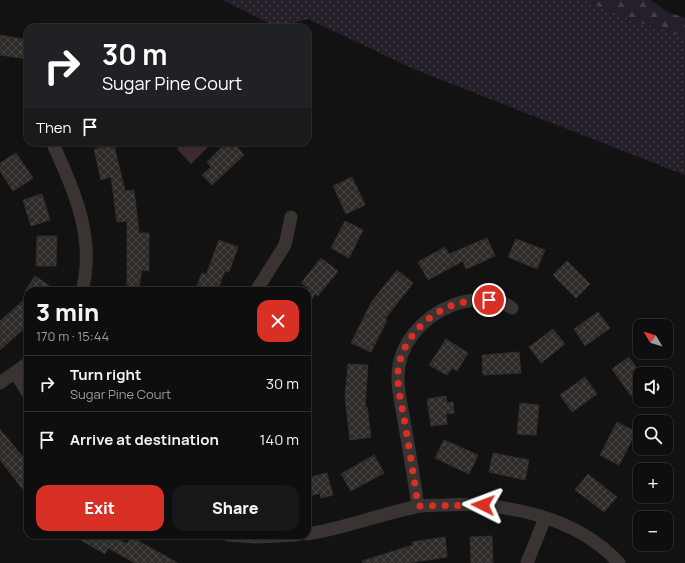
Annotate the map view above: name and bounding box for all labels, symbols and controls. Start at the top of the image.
text: 30 m [102,35,167,73]
icon: right [36,40,88,92]
text: Sugar Pine Court [102,71,242,95]
icon: arrive [79,116,101,138]
text: Then [36,117,71,138]
pin [472,283,506,317]
icon: arrive [478,289,500,311]
text: 3 min [36,295,99,328]
button: close [257,300,299,342]
north arrow [633,319,673,359]
map controls [633,319,673,551]
text: 170 m · 15:44 [36,327,109,345]
text: Turn right [70,364,141,385]
button: sound [633,367,673,407]
icon: right [36,373,58,395]
text: 30 m [266,373,299,394]
text: Sugar Pine Court [70,385,171,403]
button: search [633,415,673,455]
icon: arrive [36,429,58,451]
text: Arrive at destination [70,429,219,450]
text: 140 m [259,429,299,450]
button: + [633,463,673,503]
position arrow [462,484,504,526]
button: Exit [36,485,164,531]
button: Share [172,485,299,531]
button: − [633,511,673,551]

